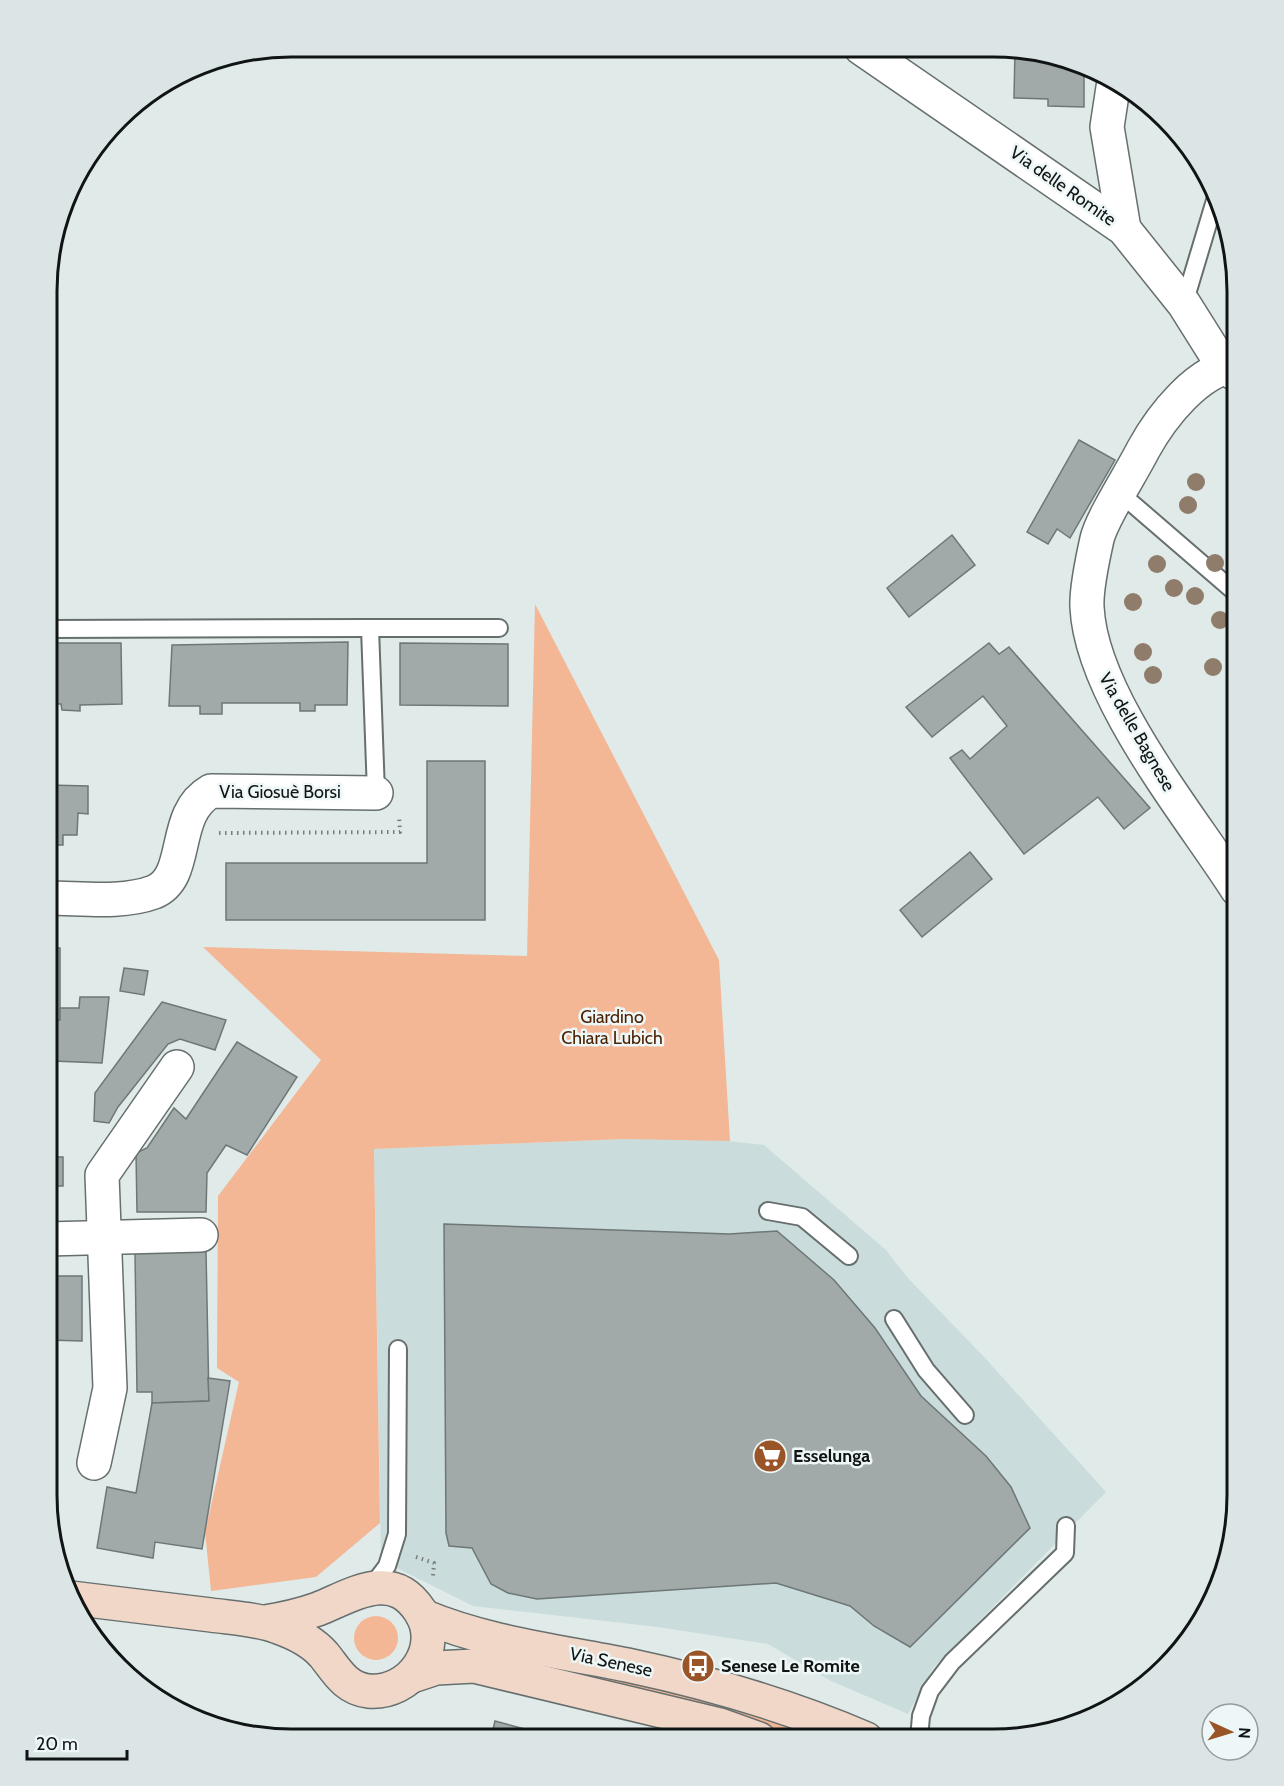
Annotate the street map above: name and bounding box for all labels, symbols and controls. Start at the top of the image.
street label: Via delle Romite [1006,141,1120,231]
street label: Via delle Bagnese [1094,669,1180,795]
street label: Via Giosuè Borsi [219,781,341,803]
park label: Giardino Chiara Lubich [561,1006,663,1049]
supermarket icon: Esselunga [752,1438,788,1474]
place label: Esselunga [793,1445,870,1467]
street label: Via Senese [568,1643,654,1681]
bus stop icon: Senese Le Romite [680,1648,716,1684]
place label: Senese Le Romite [721,1655,860,1677]
north arrow [1200,1702,1260,1762]
scale bar [27,1723,128,1761]
text: N [1235,1727,1254,1739]
text: 20 m [36,1733,78,1755]

